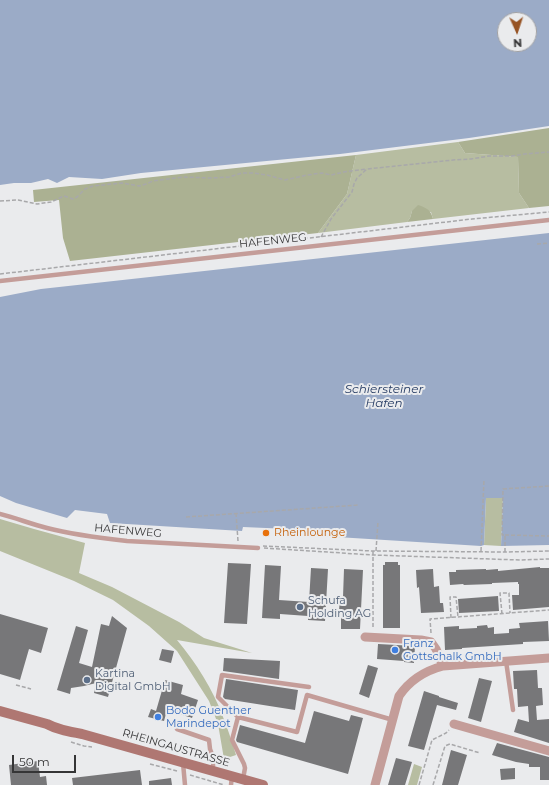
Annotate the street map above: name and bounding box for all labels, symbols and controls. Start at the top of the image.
north arrow [497,12,537,52]
text: N [513,36,522,50]
street label: HAFENWEG [239,231,307,251]
water label: Schiersteiner Hafen [345,382,423,410]
street label: HAFENWEG [94,521,162,541]
place label: Rheinlounge [274,526,345,540]
marker: Rheinlounge [261,528,271,538]
place label: Schufa Holding AG [308,594,371,620]
marker: Schufa Holding AG [295,602,305,612]
place label: Franz Gottschalk GmbH [403,637,502,663]
marker: Franz Gottschalk GmbH [390,645,400,655]
place label: Kartina Digital GmbH [95,667,171,693]
marker: Kartina Digital GmbH [82,675,92,685]
place label: Bodo Guenther Marindepot [166,704,251,730]
marker: Bodo Guenther Marindepot [153,712,163,722]
street label: RHEINGAUSTRASSE [121,726,231,770]
scale bar [14,747,78,773]
text: 50 m [19,754,50,769]

